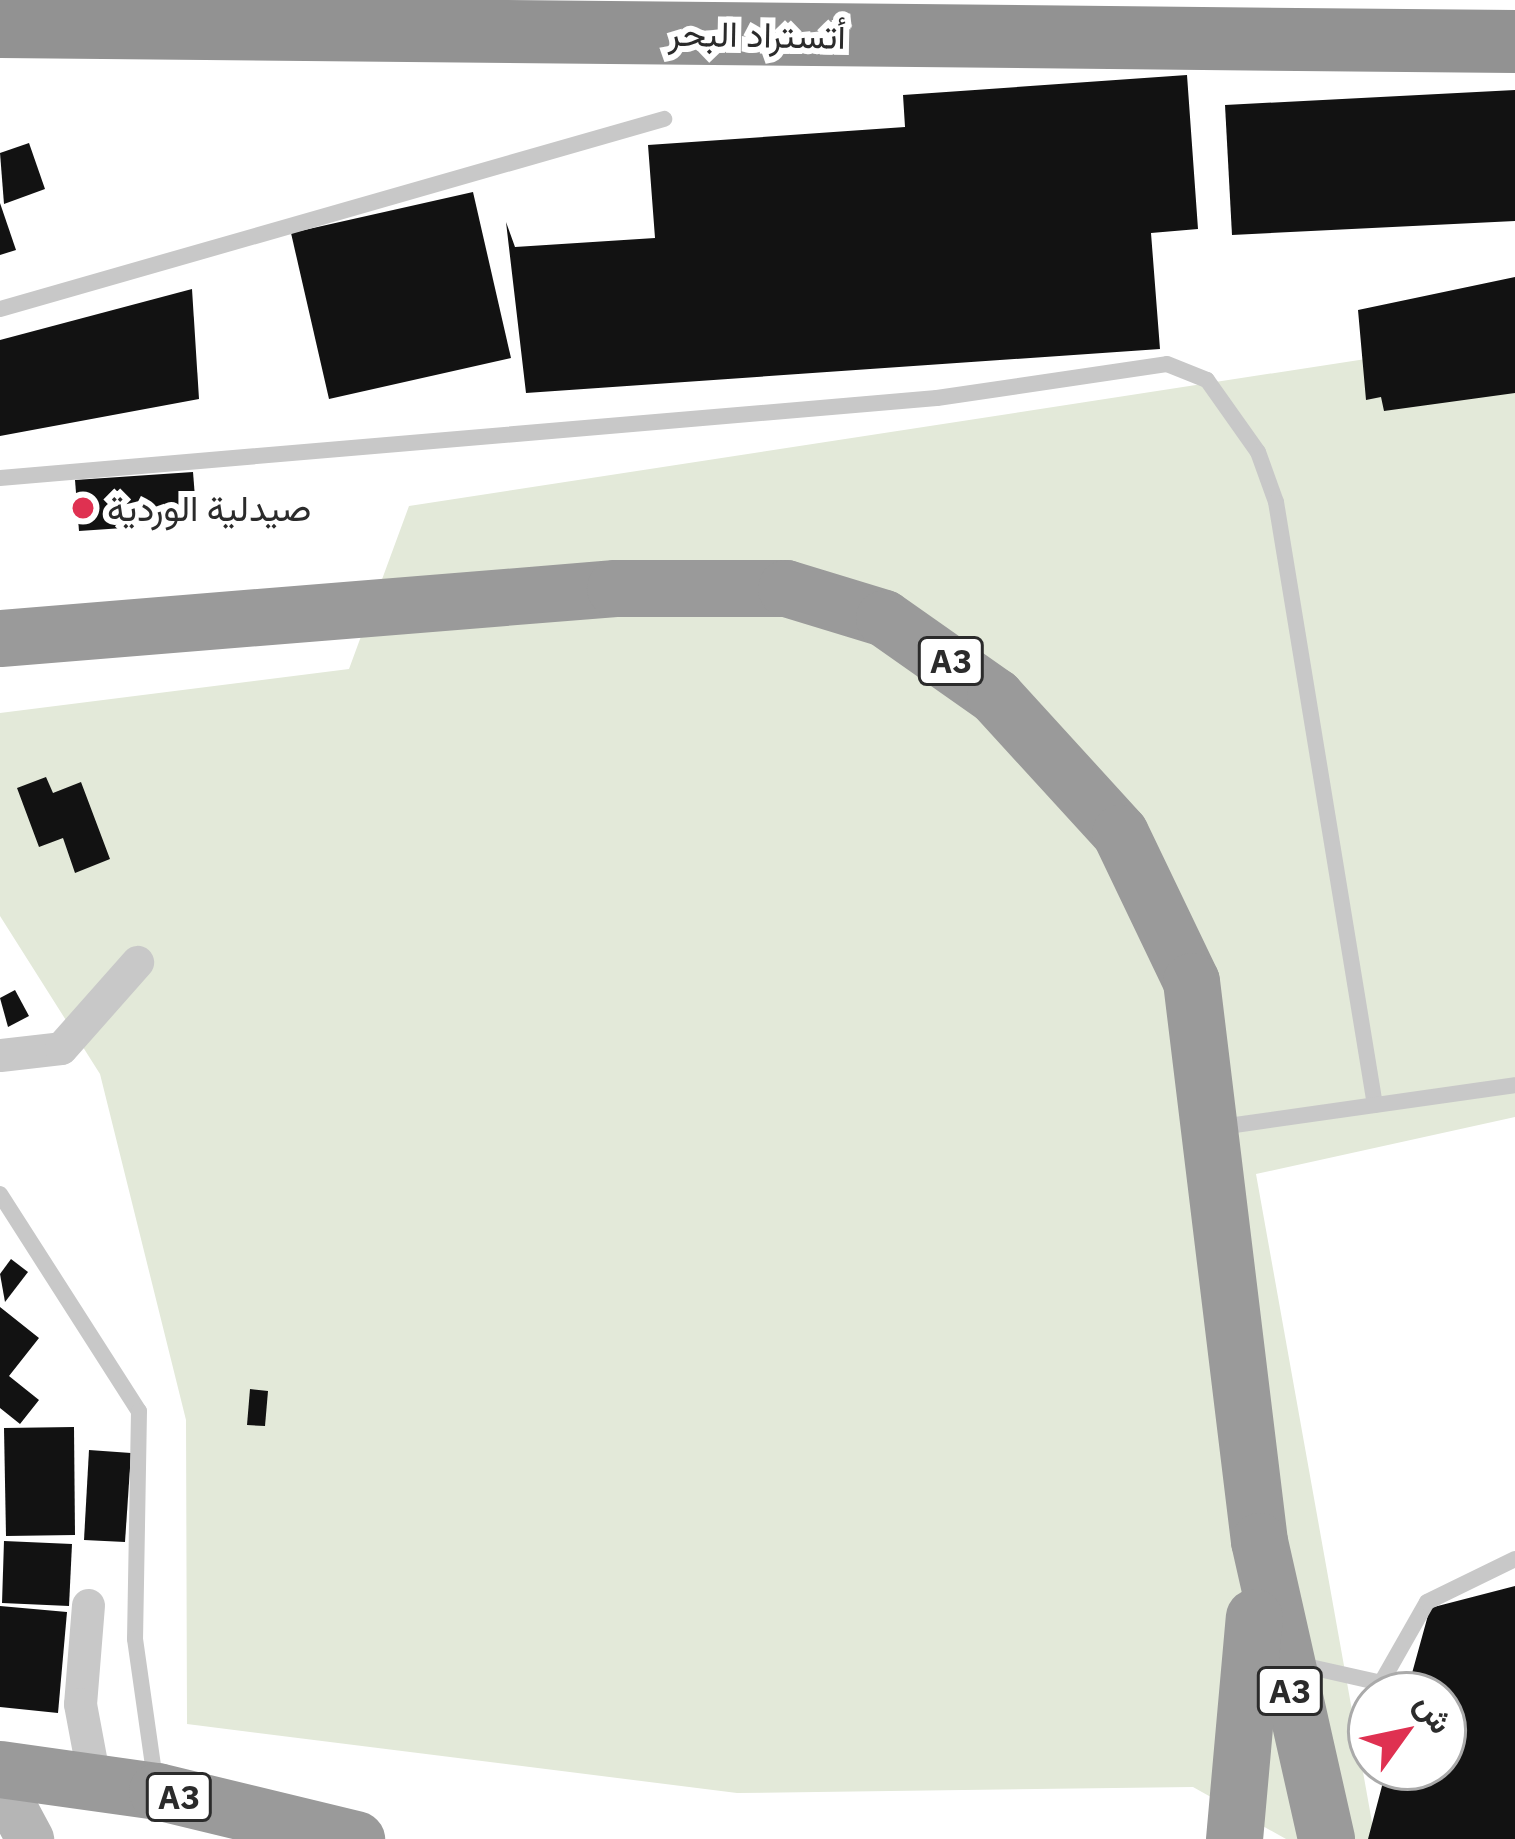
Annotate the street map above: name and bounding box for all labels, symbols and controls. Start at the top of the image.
street label: أتستراد البحر [668,11,846,57]
place label: صيدلية الوردية [107,486,311,530]
marker: صيدلية الوردية [70,495,96,521]
road number: A3 [915,634,987,688]
road number: A3 [1254,1664,1326,1718]
north arrow [1347,1671,1467,1791]
text: ش [1406,1684,1464,1741]
road number: A3 [143,1770,215,1824]

